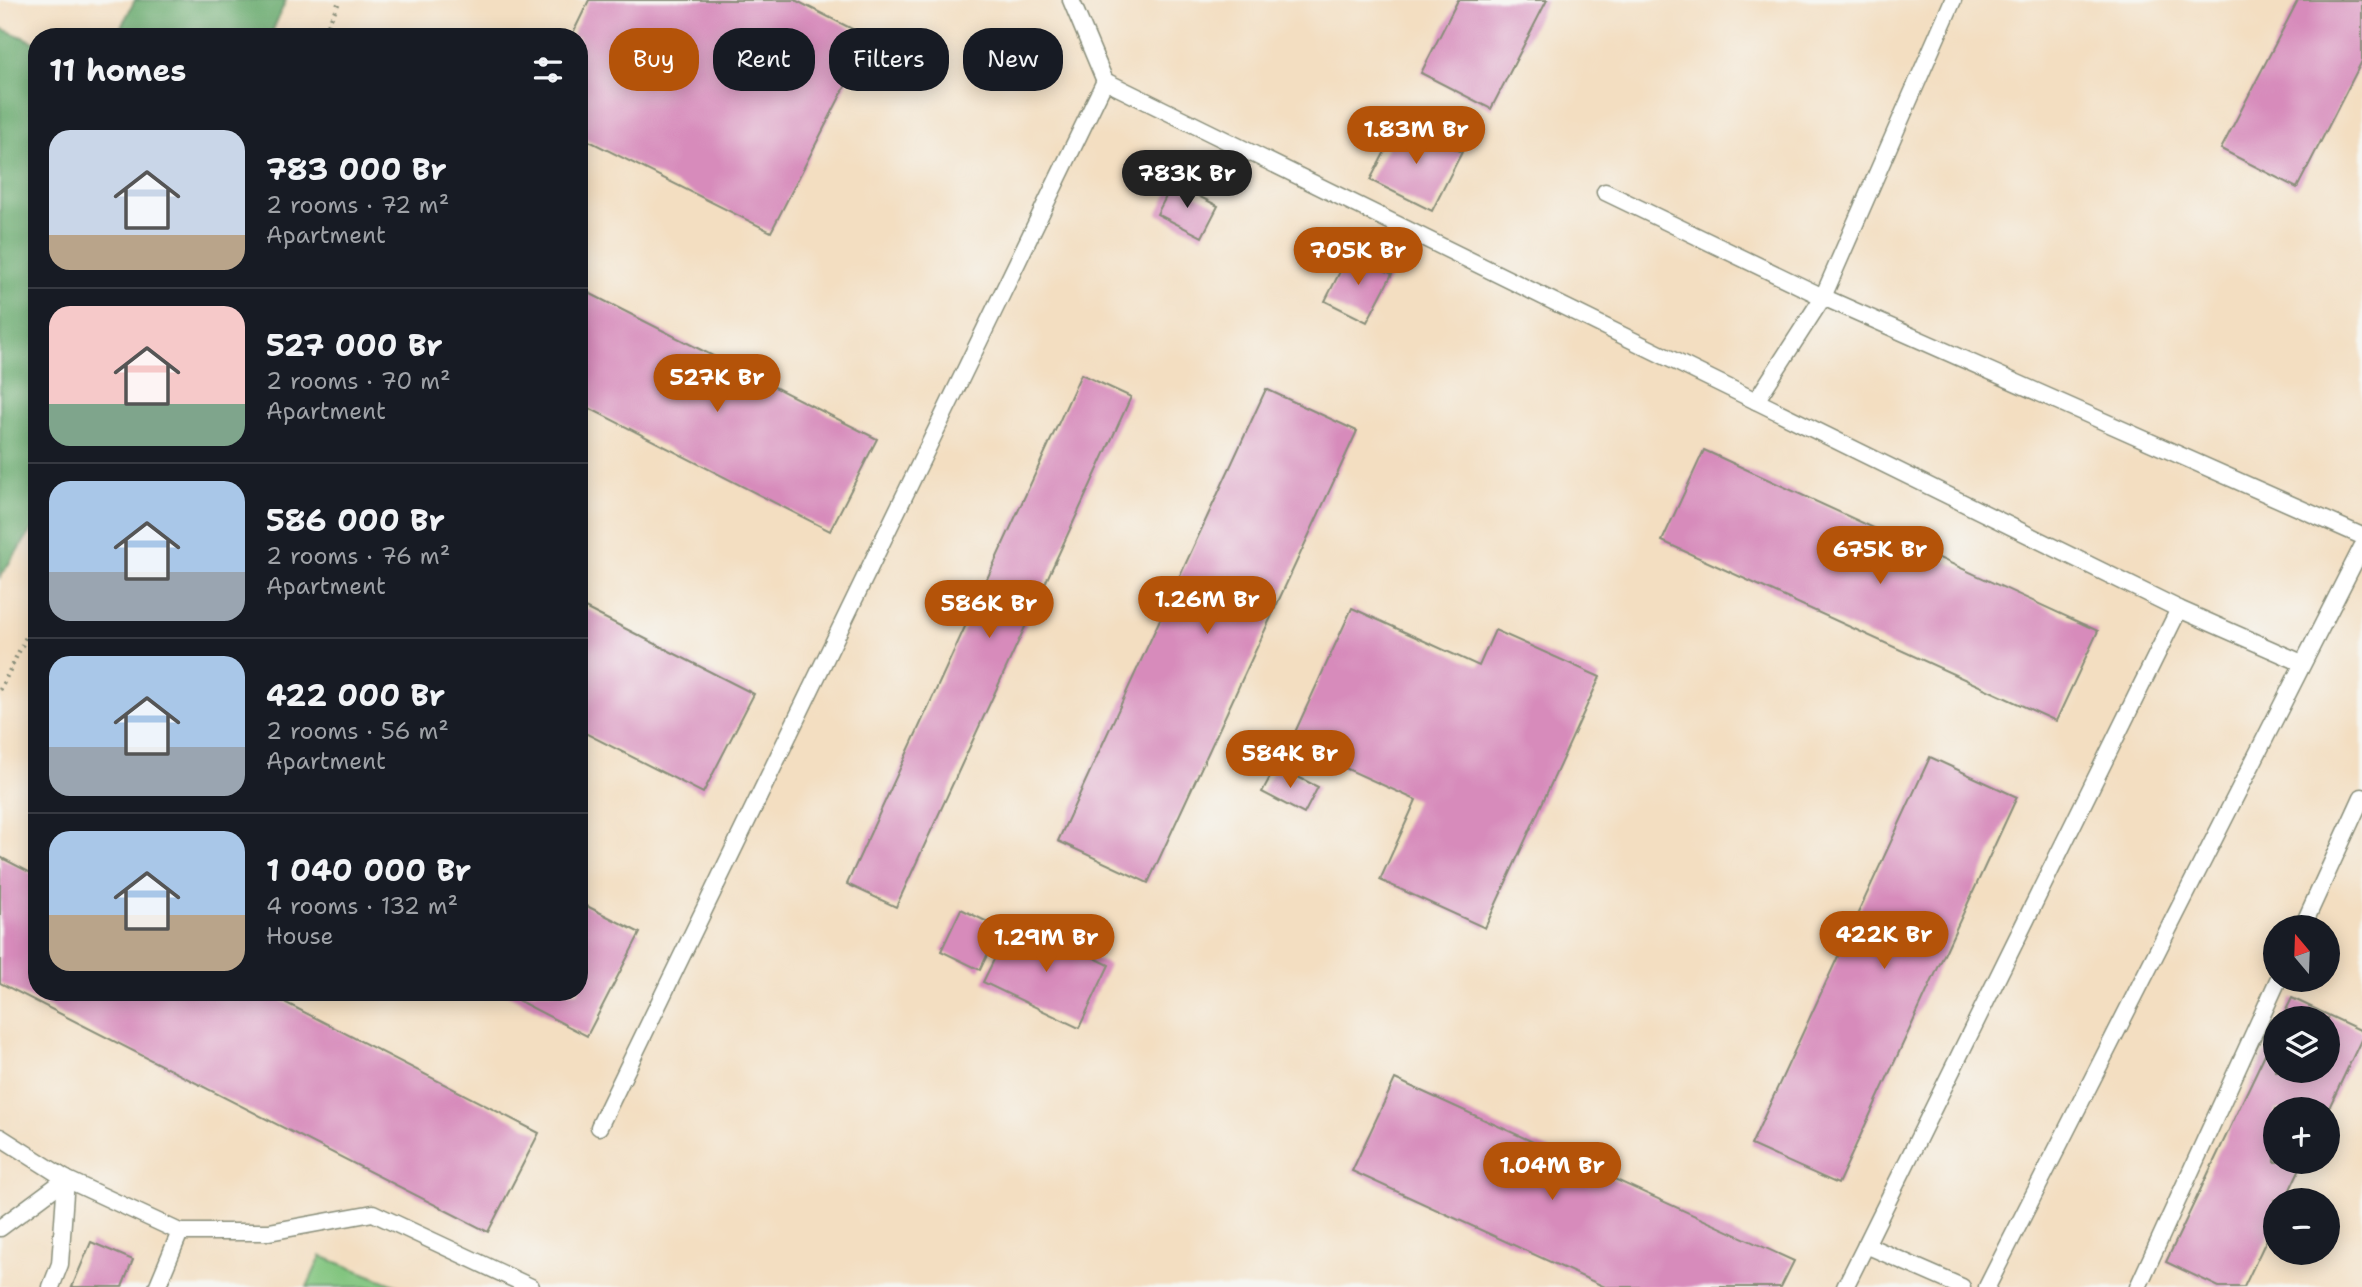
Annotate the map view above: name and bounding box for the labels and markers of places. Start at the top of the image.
pin: 1.83M Br [1344,106,1488,166]
pin: 783K Br [1122,150,1252,210]
pin: 705K Br [1293,228,1423,287]
pin: 527K Br [652,354,782,414]
pin: 675K Br [1815,526,1945,586]
pin: 1.26M Br [1135,576,1279,636]
pin: 586K Br [924,580,1054,640]
pin: 584K Br [1225,730,1355,790]
pin: 422K Br [1819,912,1949,971]
pin: 1.29M Br [974,914,1118,974]
pin: 1.04M Br [1480,1142,1624,1202]

